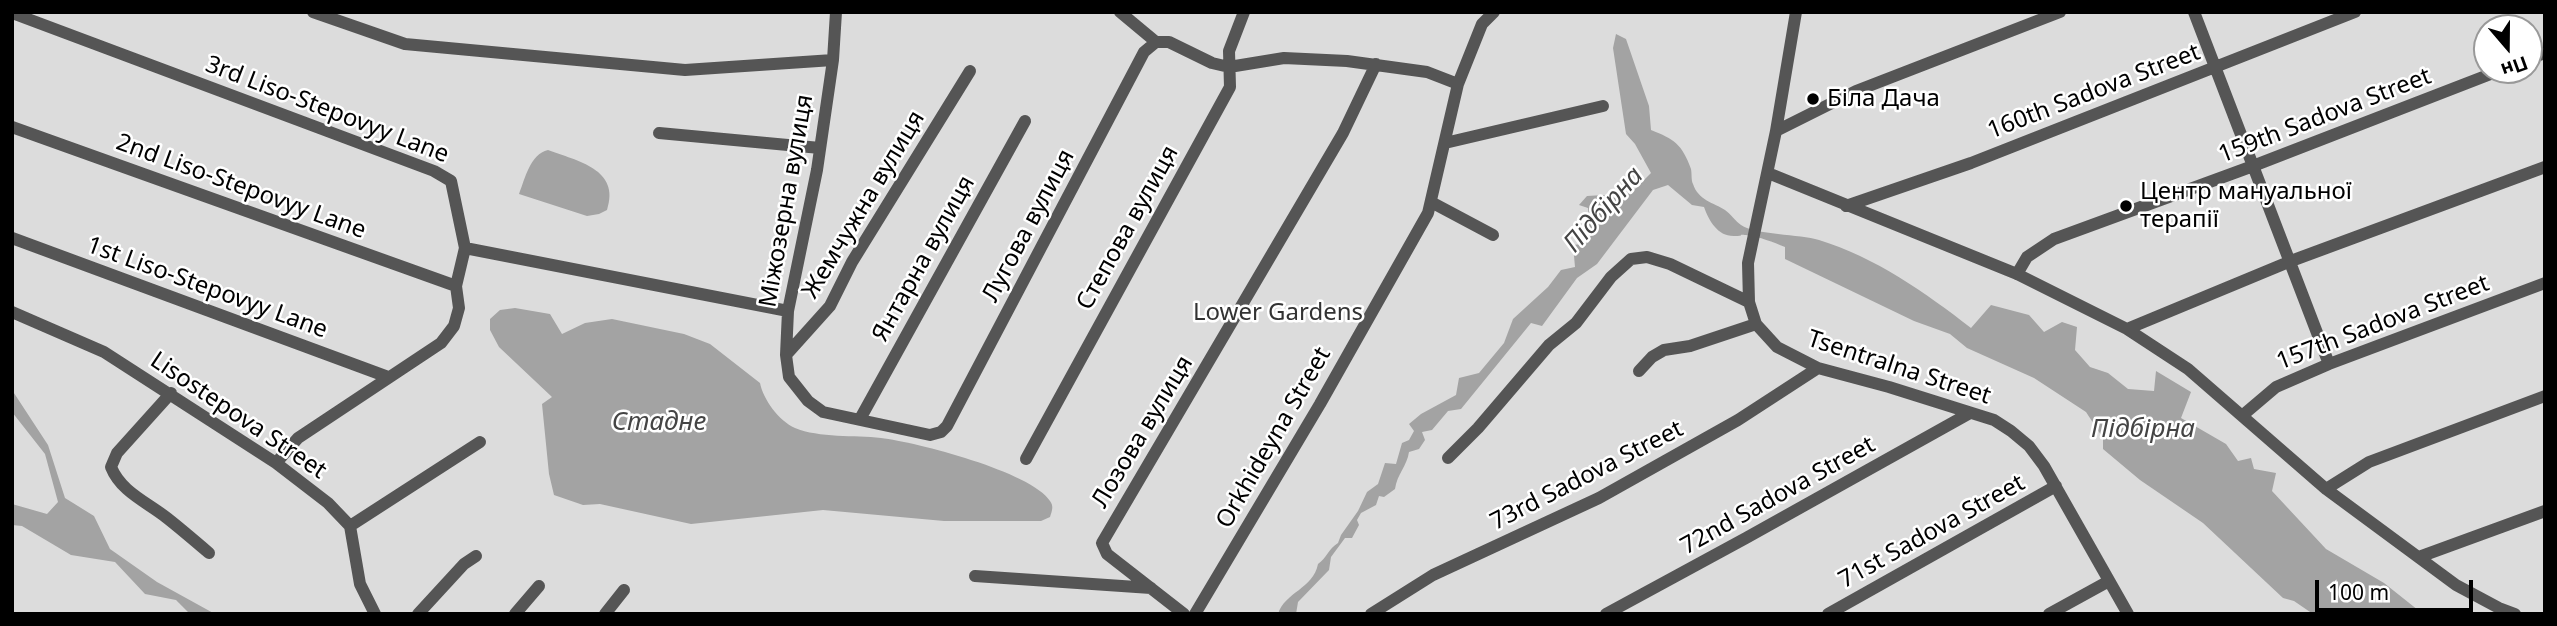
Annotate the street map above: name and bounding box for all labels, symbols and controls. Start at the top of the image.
north arrow [2473,14,2543,84]
street label: 160th Sadova Street [1984,38,2204,146]
street label: 3rd Liso-Stepovyy Lane [201,50,453,170]
text: Пн [2497,50,2532,84]
street label: 159th Sadova Street [2215,62,2435,170]
place label: Біла Дача [1827,85,1940,113]
marker: Біла Дача [1805,91,1821,107]
street label: Міжозерна вулиця [754,92,820,310]
street label: Жемчужна вулиця [797,106,931,304]
street label: 2nd Liso-Stepovyy Lane [112,128,370,246]
street label: Степова вулиця [1071,141,1185,315]
street label: Лугова вулиця [977,145,1081,307]
water label: Підбірна [1558,161,1650,259]
street label: Янтарна вулиця [866,171,982,347]
place label: Центр мануальної терапії [2140,178,2352,234]
marker: Центр мануальної терапії [2118,198,2134,214]
street label: 1st Liso-Stepovyy Lane [83,231,331,345]
street label: 157th Sadova Street [2273,269,2493,377]
park label: Lower Gardens [1193,299,1363,327]
street label: Tsentralna Street [1804,325,1994,411]
street label: Orkhideyna Street [1211,342,1337,534]
street label: Lisostepova Street [144,346,332,486]
street label: Лозова вулиця [1086,351,1200,513]
water label: Стадне [612,407,706,439]
water label: Підбірна [2091,414,2195,446]
street label: 73rd Sadova Street [1486,415,1688,537]
street label: 72nd Sadova Street [1676,431,1880,561]
street label: 71st Sadova Street [1834,469,2030,595]
scale bar [2319,566,2476,610]
text: 100 m [2328,578,2389,606]

